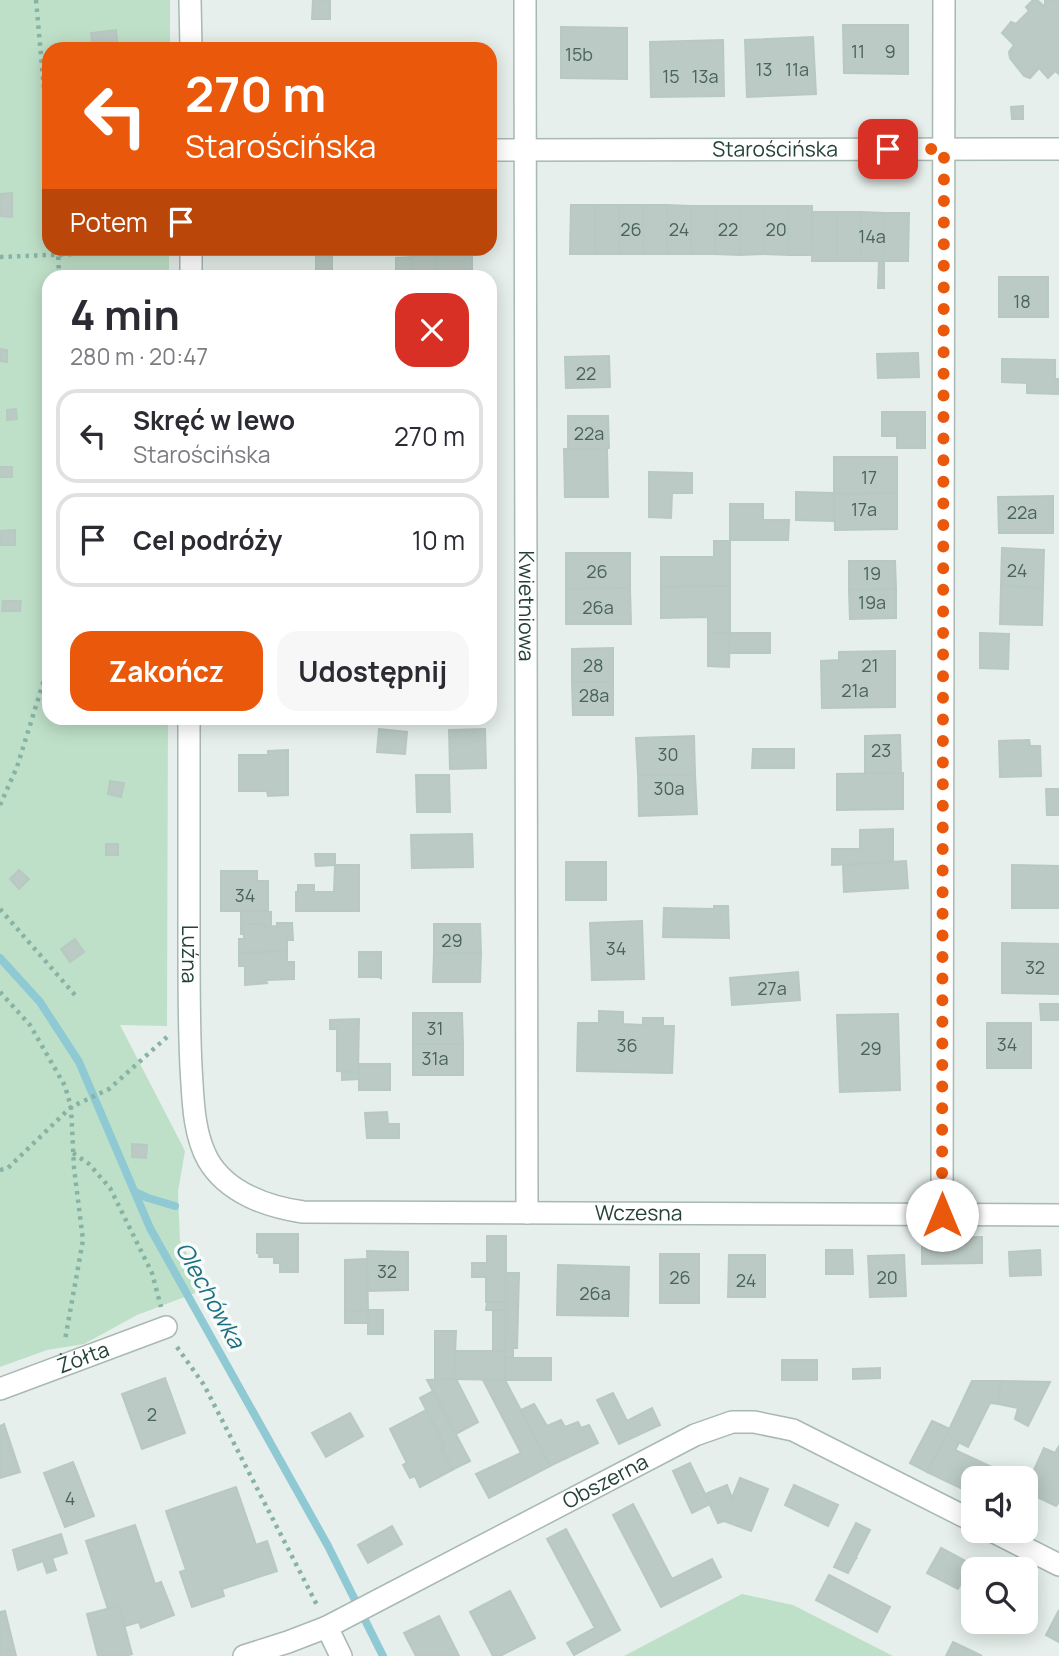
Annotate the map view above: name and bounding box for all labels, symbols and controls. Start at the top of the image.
house number: 11 [851,39,865,63]
house number: 9 [884,39,896,63]
house number: 15b [565,42,593,66]
house number: 13 [756,57,772,81]
house number: 11a [785,57,809,81]
text: 270 m [185,60,326,127]
house number: 15 [662,64,680,88]
house number: 13a [692,64,718,88]
icon: left [70,70,161,161]
pin [858,119,918,179]
text: Starościńska [185,124,376,168]
icon: arrive [869,130,907,168]
street label: Starościńska [712,134,838,163]
icon: arrive [162,203,200,241]
text: Potem [70,204,148,240]
house number: 26 [620,217,642,241]
house number: 24 [669,217,689,241]
house number: 22 [718,217,738,241]
house number: 20 [765,217,787,241]
house number: 14a [858,224,886,248]
text: 4 min [70,285,180,343]
house number: 18 [1013,289,1031,313]
button: close [395,293,469,367]
text: 280 m · 20:47 [70,340,208,372]
house number: 22 [576,361,596,385]
text: Skręć w lewo [133,402,295,438]
icon: left [74,417,112,455]
text: 270 m [394,418,465,454]
house number: 22a [574,421,604,445]
text: Starościńska [133,438,270,470]
house number: 17 [861,465,877,489]
house number: 17a [851,497,877,521]
house number: 22a [1007,500,1037,524]
icon: arrive [74,521,112,559]
text: Cel podróży [133,522,282,558]
text: 10 m [412,522,465,558]
street label: Kwietniowa [513,551,541,661]
house number: 24 [1007,558,1027,582]
house number: 26 [586,559,608,583]
house number: 19 [863,561,881,585]
house number: 19a [858,590,886,614]
house number: 26a [582,595,614,619]
button: Zakończ [70,631,263,711]
button: Udostępnij [277,631,469,711]
house number: 28 [583,653,603,677]
house number: 21 [861,653,879,677]
house number: 21a [841,678,869,702]
house number: 28a [579,683,609,707]
house number: 23 [871,738,891,762]
house number: 30 [658,742,678,766]
house number: 30a [654,776,684,800]
house number: 34 [235,883,255,907]
street label: Luźna [176,925,204,983]
house number: 29 [441,928,463,952]
house number: 34 [606,936,626,960]
house number: 32 [1025,955,1045,979]
house number: 27a [757,976,787,1000]
house number: 31 [427,1016,443,1040]
house number: 34 [997,1032,1017,1056]
house number: 36 [616,1033,638,1057]
house number: 29 [860,1036,882,1060]
house number: 31a [422,1046,448,1070]
position arrow [905,1178,979,1252]
street label: Wczesna [595,1198,683,1227]
water label: Olechówka [169,1236,254,1354]
house number: 32 [377,1259,397,1283]
house number: 26 [669,1265,691,1289]
house number: 20 [876,1265,898,1289]
house number: 24 [736,1268,756,1292]
house number: 26a [579,1281,611,1305]
street label: Żółta [53,1334,113,1379]
house number: 2 [147,1402,157,1426]
street label: Obszerna [557,1447,653,1515]
map controls [961,1466,1038,1634]
button: sound [961,1466,1038,1543]
house number: 4 [65,1486,75,1510]
button: search [961,1557,1038,1634]

